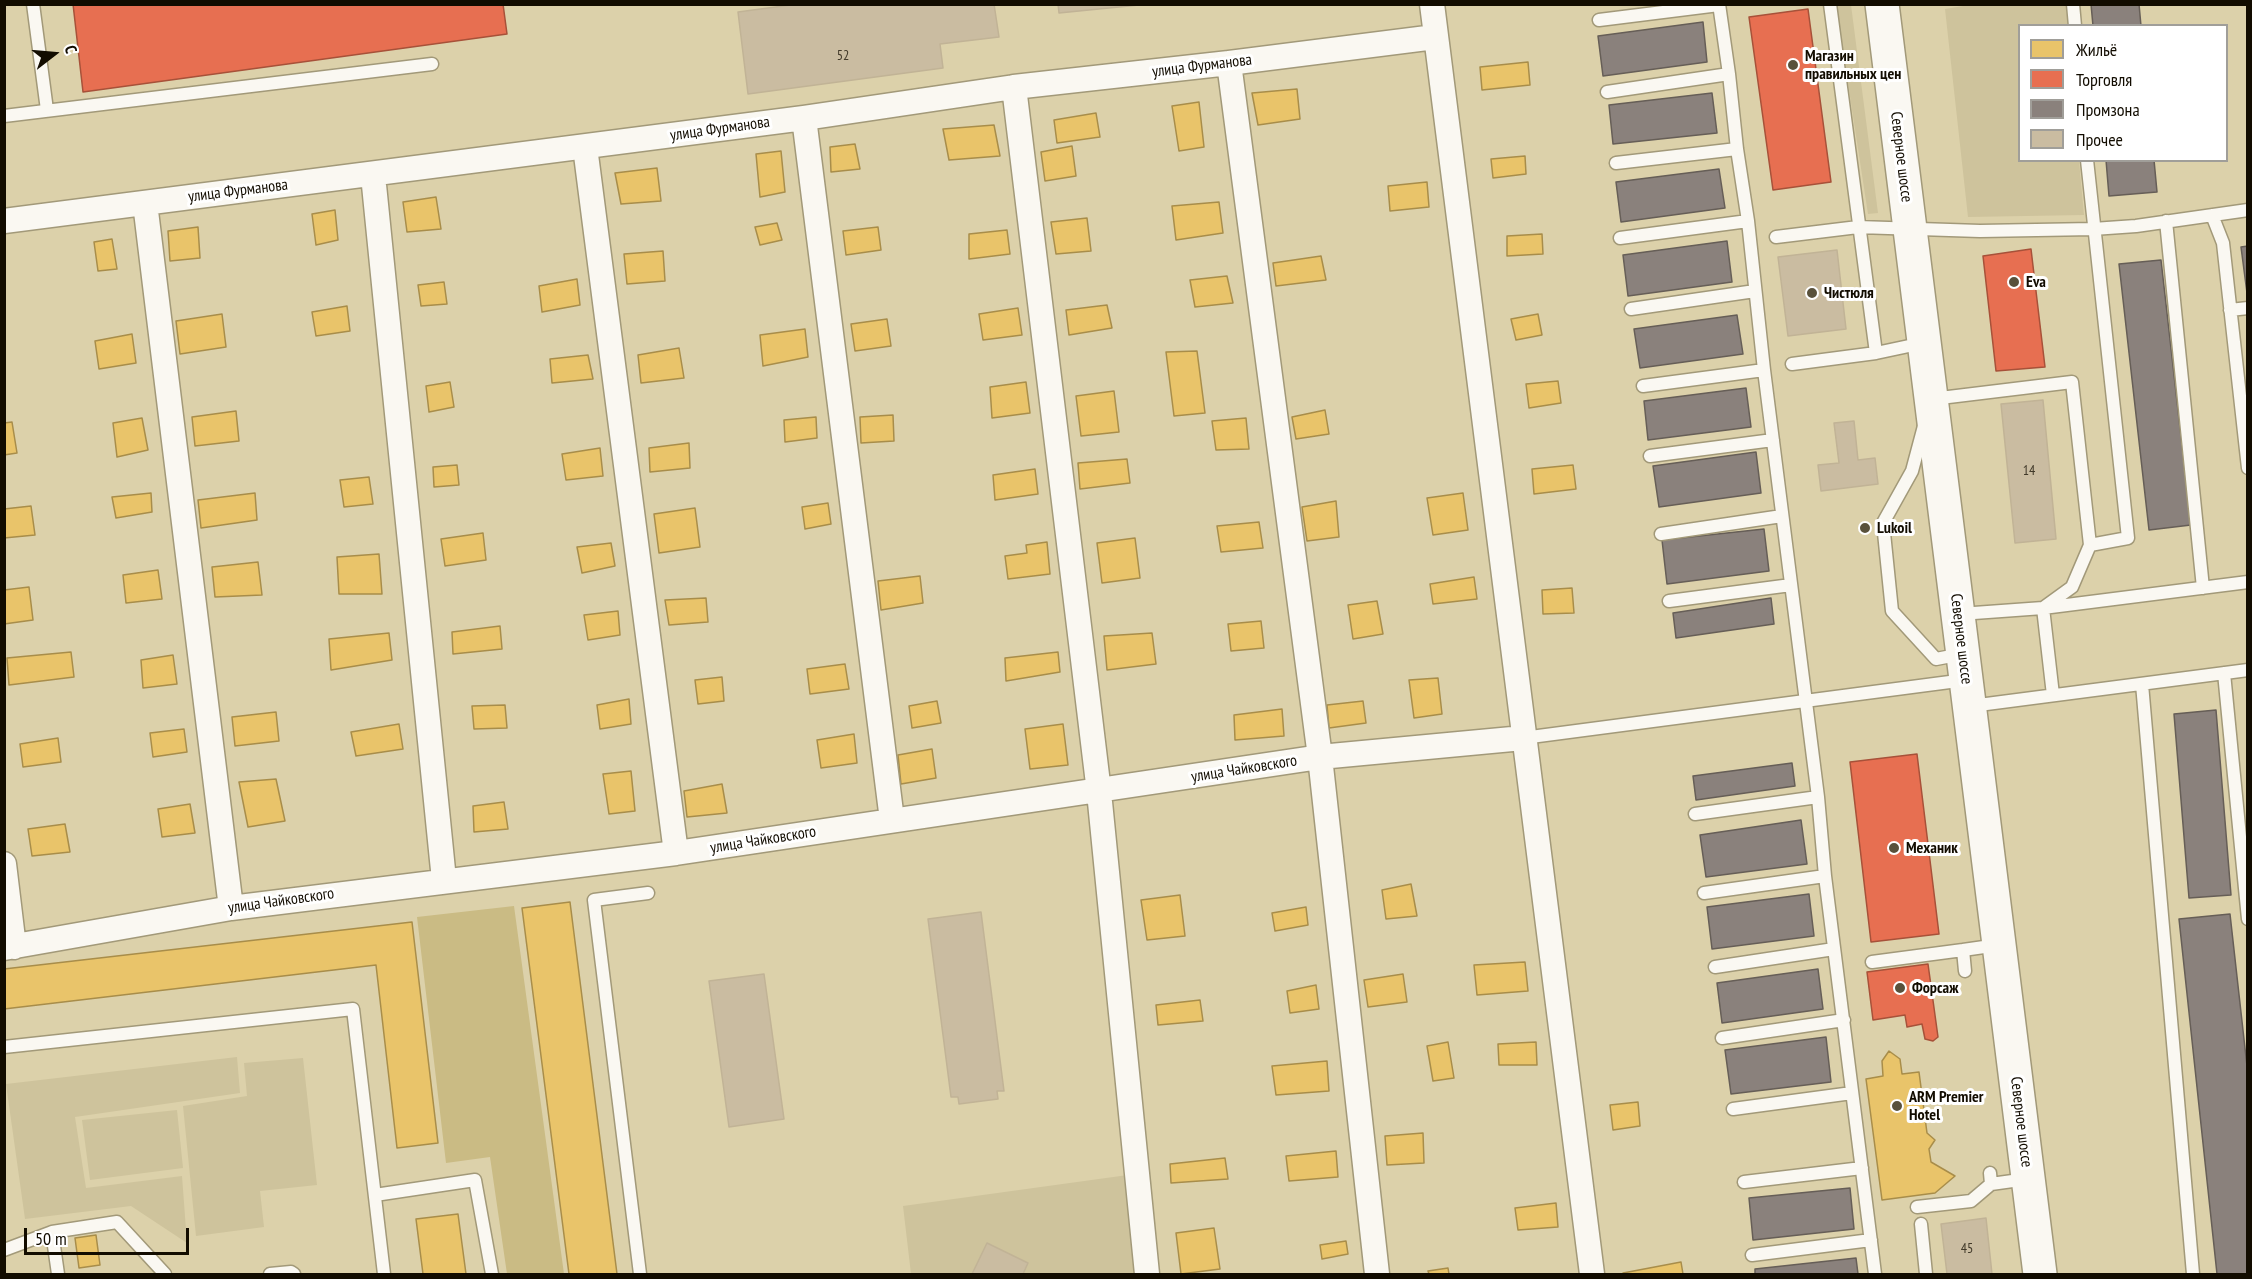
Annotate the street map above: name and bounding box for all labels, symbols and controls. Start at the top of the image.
north arrow [24,24,84,84]
legend [2018,24,2228,162]
text: Жильё [2076,38,2117,61]
text: С [61,43,82,55]
place label: Магазин правильных цен [1805,46,1901,84]
house number: 52 [837,48,849,64]
street label: улица Фурманова [1151,50,1253,82]
marker: Магазин правильных цен [1786,58,1800,72]
text: Торговля [2076,68,2132,91]
text: Промзона [2076,98,2140,121]
street label: Северное шоссе [1886,111,1916,203]
street label: улица Фурманова [669,112,771,146]
text: Прочее [2076,128,2123,151]
street label: улица Фурманова [187,175,289,207]
place label: Eva [2026,272,2046,292]
marker: Eva [2007,275,2021,289]
place label: Чистюля [1824,283,1874,303]
marker: Чистюля [1805,286,1819,300]
house number: 14 [2023,463,2035,479]
place label: Lukoil [1877,518,1912,538]
marker: Lukoil [1858,521,1872,535]
street label: Северное шоссе [1946,593,1976,685]
street label: улица Чайковского [1190,751,1298,787]
street label: улица Чайковского [709,822,817,858]
place label: Механик [1906,838,1958,858]
marker: Механик [1887,841,1901,855]
street label: улица Чайковского [227,884,335,918]
place label: Форсаж [1912,978,1959,998]
marker: Форсаж [1893,981,1907,995]
street label: Северное шоссе [2006,1076,2036,1168]
place label: ARM Premier Hotel [1909,1087,1984,1125]
marker: ARM Premier Hotel [1890,1099,1904,1113]
scale bar [27,1216,192,1254]
text: 50 m [35,1227,67,1250]
house number: 45 [1961,1241,1973,1257]

